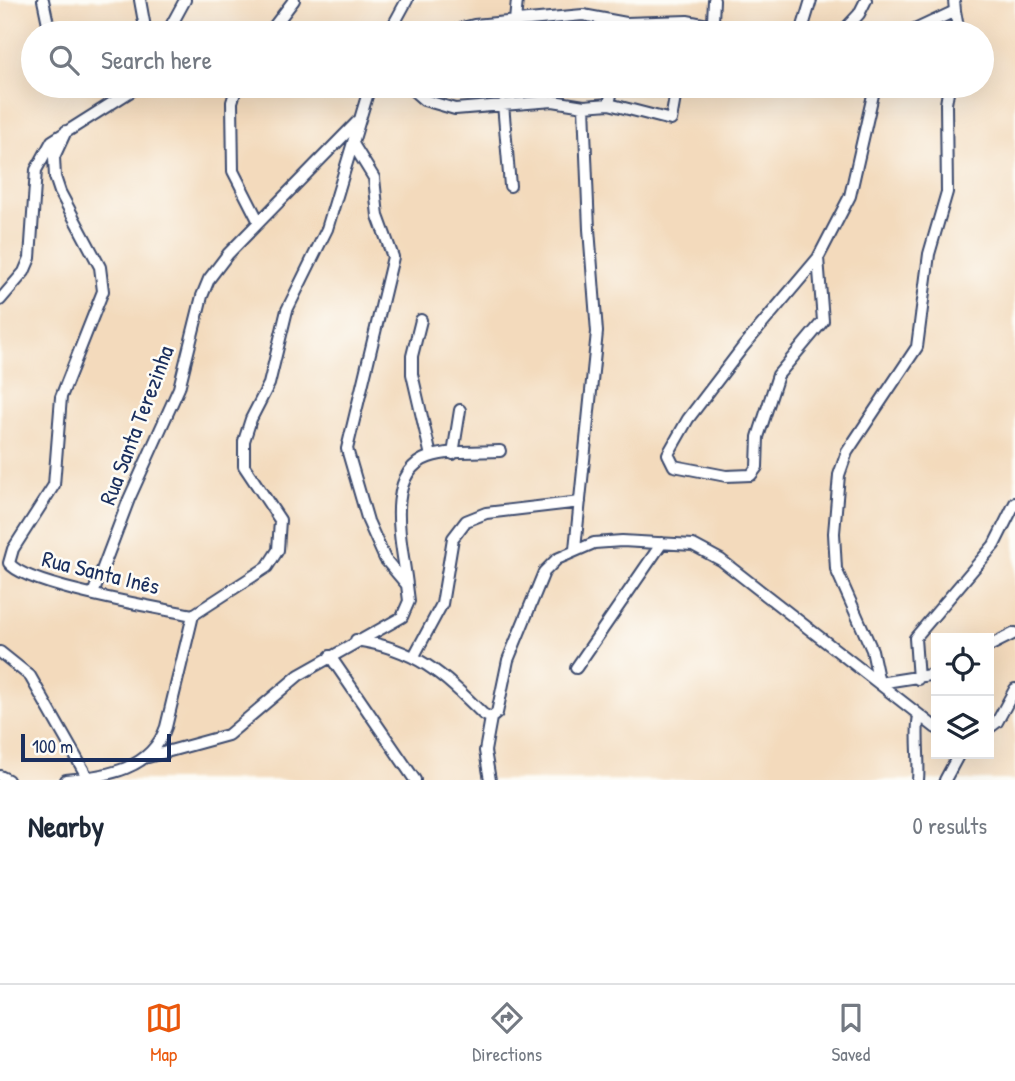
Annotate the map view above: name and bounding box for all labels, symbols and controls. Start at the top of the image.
search box [21,21,994,98]
icon: search [45,41,83,79]
text: Search here [101,42,212,77]
street label: Rua Santa Terezinha [91,341,181,509]
street label: Rua Santa Inês [39,542,163,602]
map controls [931,633,994,759]
button: locate [931,633,994,696]
button: layers [931,696,994,759]
scale bar [21,731,172,763]
text: 100 m [32,733,73,759]
text: Nearby [28,806,104,846]
text: 0 results [912,810,987,841]
tab: Map [145,999,183,1067]
tab: Directions [472,999,542,1067]
tab: Saved [832,999,870,1067]

